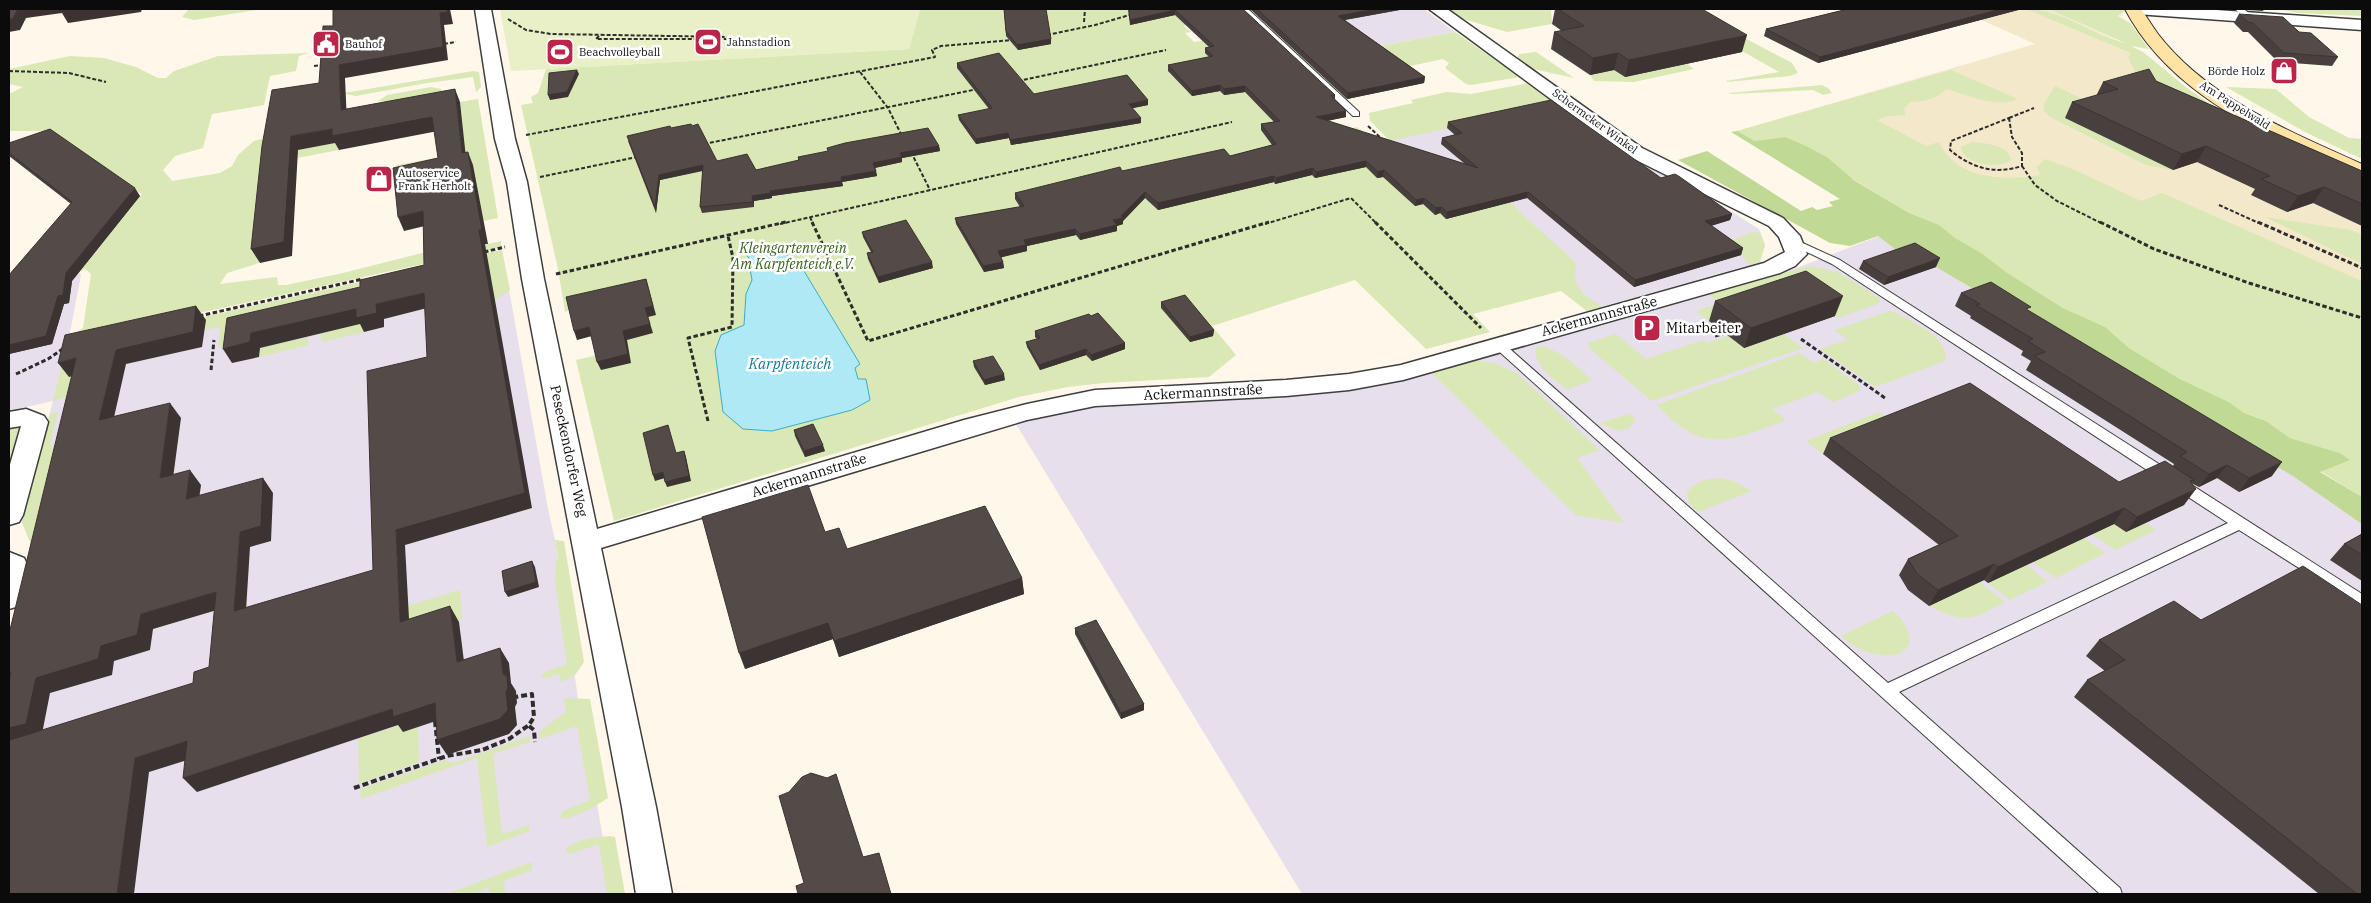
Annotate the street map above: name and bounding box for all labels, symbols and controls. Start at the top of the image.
sports icon: Jahnstadion [693,27,723,57]
public building icon: Bauhof [311,29,341,59]
place label: Jahnstadion [727,35,790,49]
place label: Bauhof [345,37,383,51]
sports icon: Beachvolleyball [545,37,575,67]
place label: Beachvolleyball [579,45,660,59]
shop icon: Börde Holz [2269,56,2299,86]
place label: Börde Holz [2208,64,2265,78]
street label: Am Pappelwald [2197,78,2273,132]
street label: Schermcker Winkel [1550,85,1640,157]
shop icon: Autoservice Frank Herholt [364,164,394,194]
place label: Autoservice Frank Herholt [398,166,471,193]
park label: Kleingartenverein Am Karpfenteich e.V. [730,239,855,273]
street label: Ackermannstraße [1539,292,1659,340]
parking icon: Mitarbeiter [1632,313,1662,343]
place label: Mitarbeiter [1666,319,1741,337]
water label: Karpfenteich [748,354,832,373]
street label: Ackermannstraße [1143,380,1263,404]
street label: Peseckendorfer Weg [546,383,592,519]
street label: Ackermannstraße [749,449,869,501]

